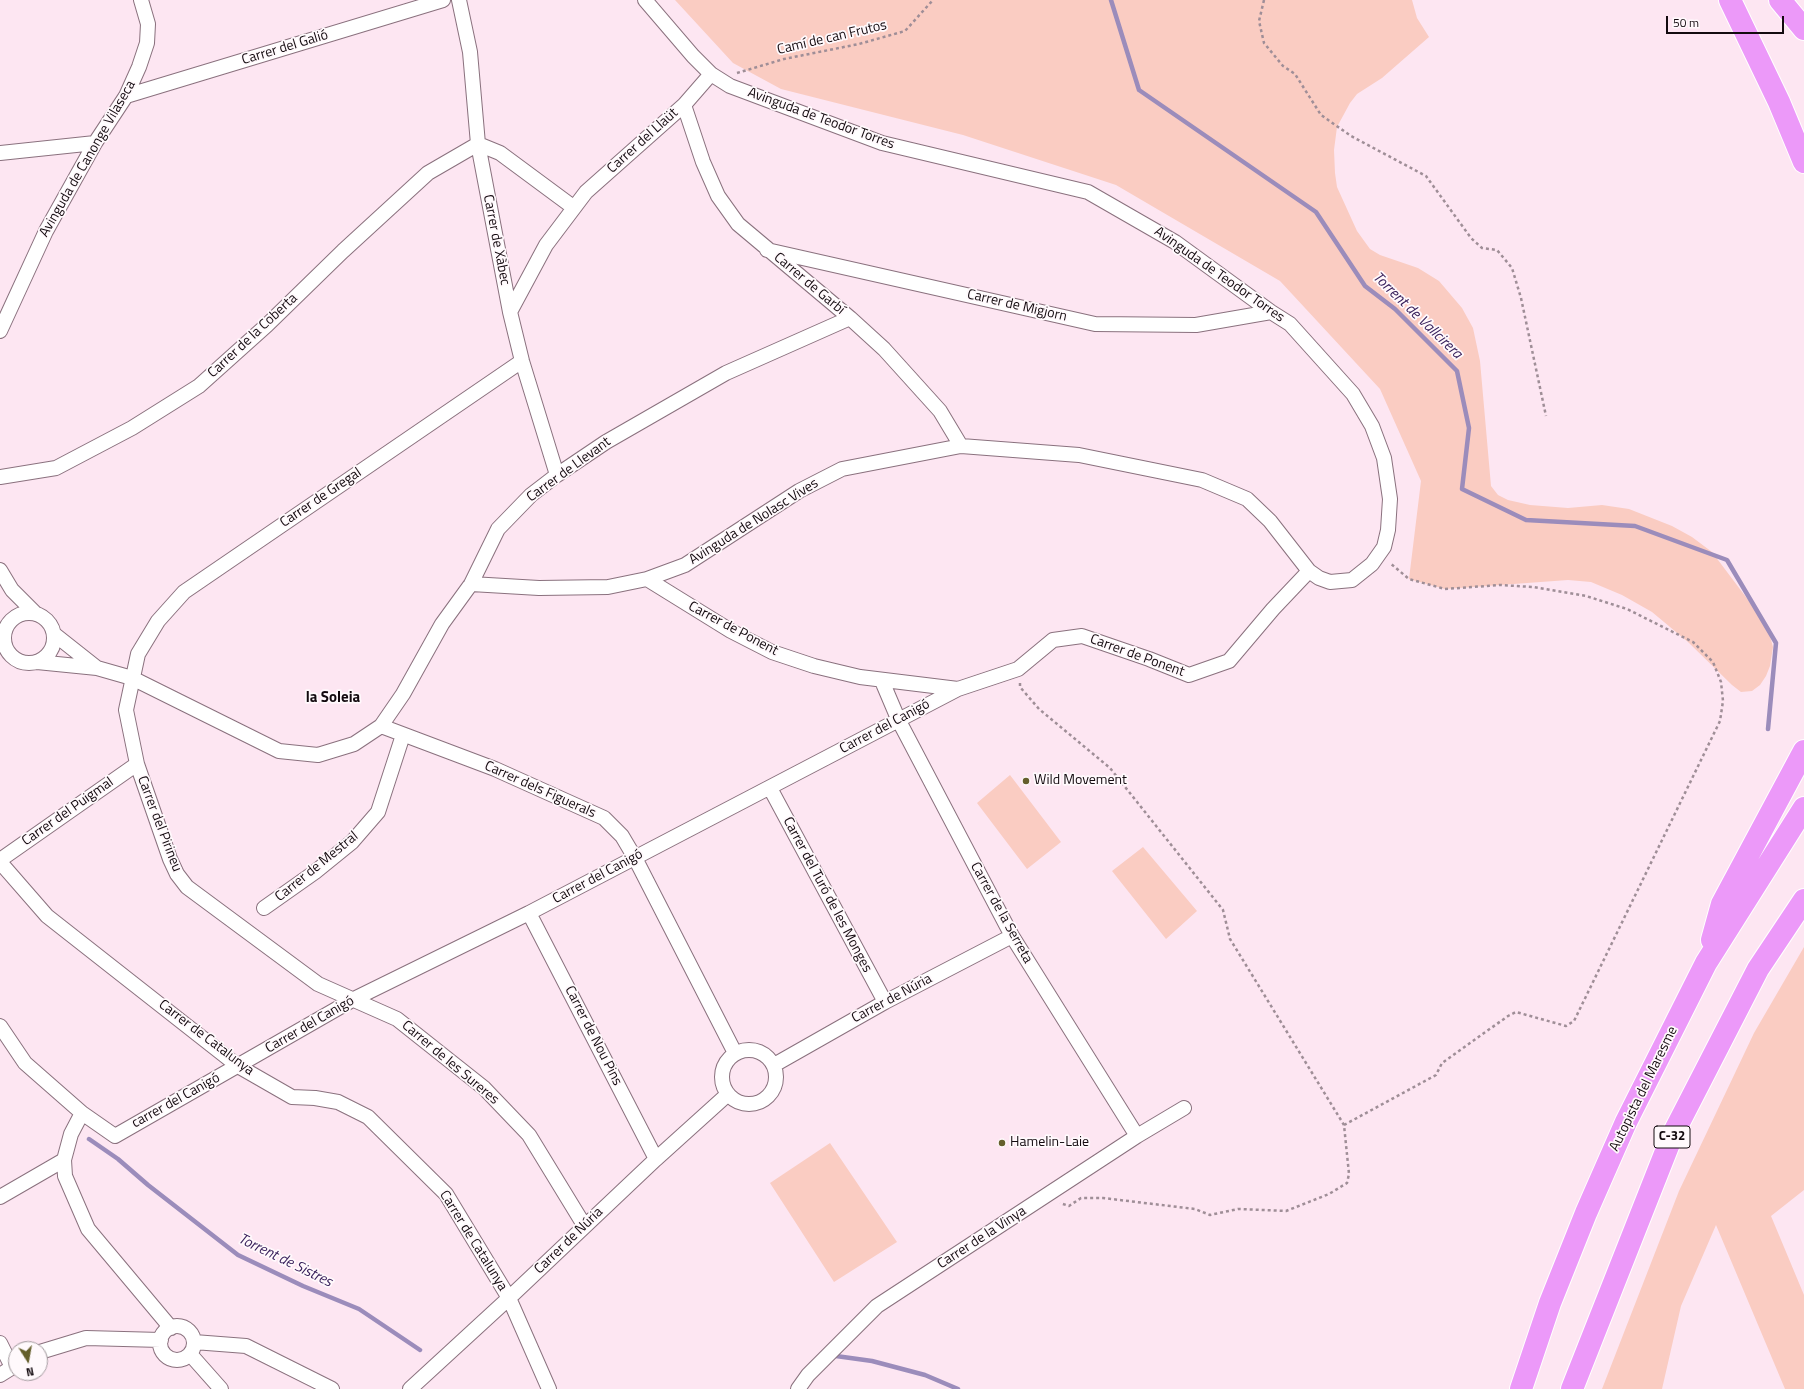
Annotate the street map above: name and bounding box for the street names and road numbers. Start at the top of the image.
street label: Camí de can Frutos [776,17,888,59]
street label: Carrer del Galió [240,27,330,69]
street label: Avinguda de Canonge Vilaseca [36,78,140,240]
street label: Avinguda de Teodor Torres [745,85,897,153]
street label: Carrer del Llaüt [604,105,682,177]
street label: Carrer de Xàbec [479,193,513,287]
street label: Avinguda de Teodor Torres [1151,224,1287,326]
street label: Carrer de Garbí [770,249,848,319]
street label: Carrer de Migjorn [965,286,1069,326]
street label: Carrer de la Coberta [205,290,301,382]
street label: Carrer de Llevant [524,434,614,506]
street label: Carrer de Gregal [277,465,365,531]
street label: Avinguda de Nolasc Vives [686,475,822,569]
street label: Carrer de Ponent [685,598,781,660]
street label: Carrer de Ponent [1087,631,1187,681]
street label: Carrer del Canigó [837,696,933,758]
street label: Carrer dels Figuerals [482,758,598,822]
street label: Carrer del Puigmal [19,774,117,850]
street label: Carrer del Pirineu [133,774,185,874]
street label: Carrer del Turó de les Monges [779,814,875,976]
street label: Carrer de Mestral [272,828,362,906]
street label: Carrer del Canigó [550,846,646,908]
street label: Carrer de la Serreta [966,859,1036,967]
street label: Carrer de Núria [849,971,935,1027]
street label: Carrer de Nou Pins [561,983,625,1089]
street label: Carrer del Canigó [263,993,357,1057]
street label: Carrer de Catalunya [155,997,257,1079]
street label: Carrer de les Sureres [398,1017,502,1109]
street label: Autopista del Maresme [1606,1024,1682,1154]
street label: carrer del Canigó [129,1070,223,1132]
road number: C-32 [1654,1126,1690,1148]
street label: Carrer de Catalunya [435,1188,511,1294]
street label: Carrer de la Vinya [935,1203,1029,1273]
street label: Carrer de Núria [531,1204,607,1278]

